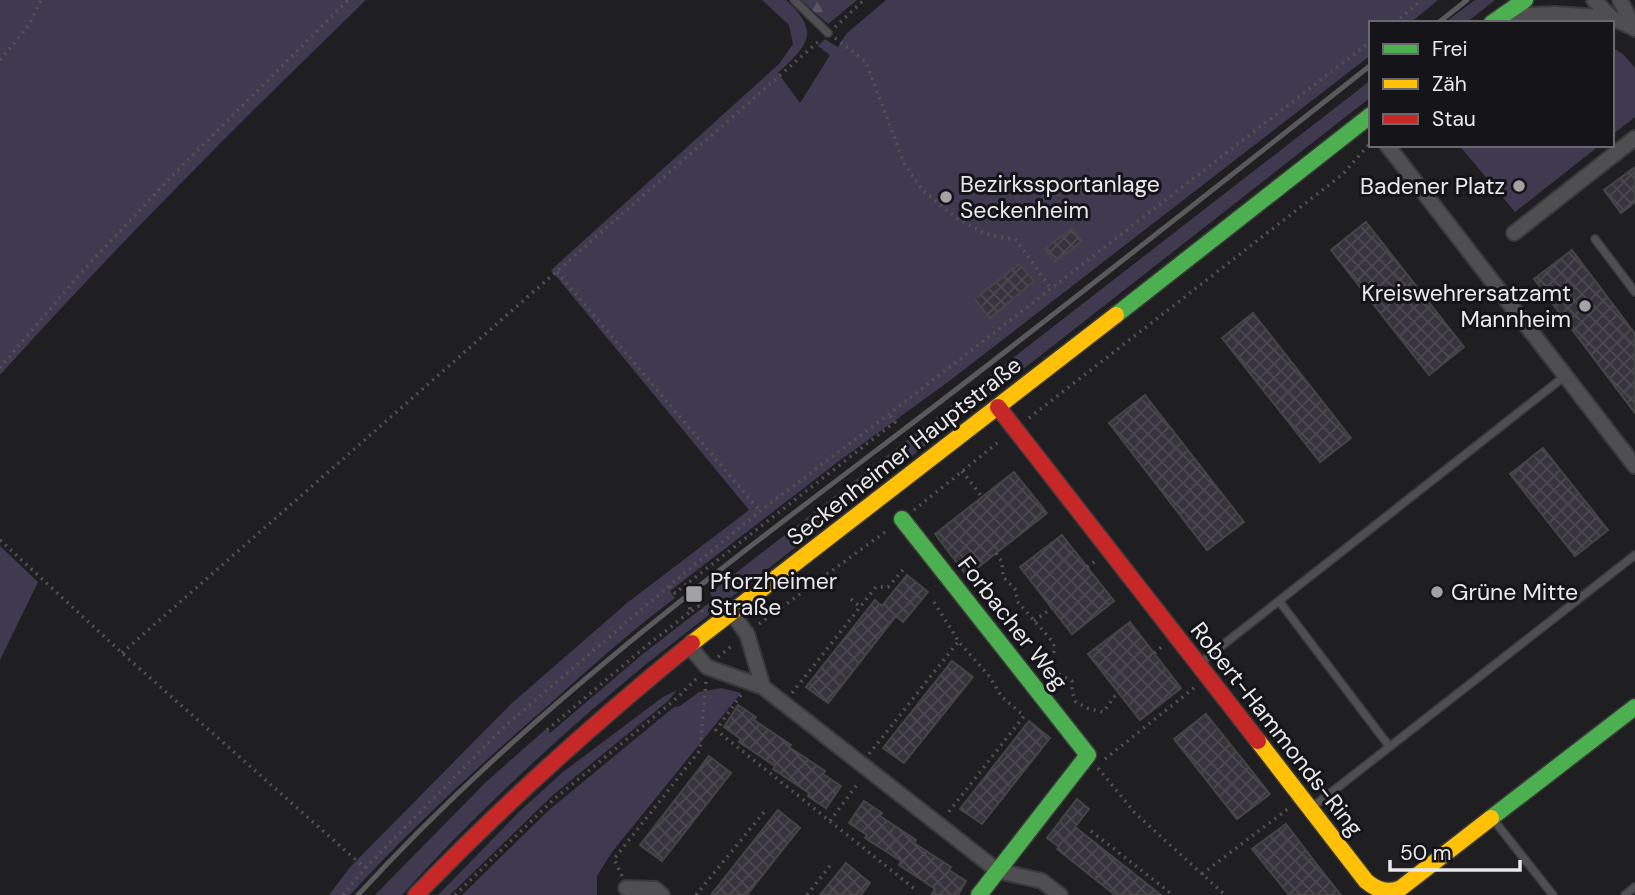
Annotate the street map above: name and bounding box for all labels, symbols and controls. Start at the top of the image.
legend [1369,21,1614,147]
text: Frei [1432,35,1468,63]
text: Zäh [1432,70,1467,98]
text: Stau [1432,105,1476,133]
place label: Bezirkssportanlage Seckenheim [960,169,1160,225]
place label: Badener Platz [1360,171,1505,201]
marker: Badener Platz [1511,178,1527,194]
marker: Bezirkssportanlage Seckenheim [938,189,954,205]
place label: Kreiswehrersatzamt Mannheim [1361,278,1571,334]
marker: Kreiswehrersatzamt Mannheim [1577,298,1593,314]
street label: Seckenheimer Hauptstraße [781,350,1027,552]
street label: Forbacher Weg [951,550,1075,696]
place label: Pforzheimer Straße [710,566,837,622]
place label: Grüne Mitte [1451,577,1578,607]
marker: Pforzheimer Straße [684,584,704,604]
marker: Grüne Mitte [1429,584,1445,600]
street label: Robert-Hammonds-Ring [1184,616,1370,842]
scale bar [1390,828,1520,872]
text: 50 m [1400,839,1451,867]

